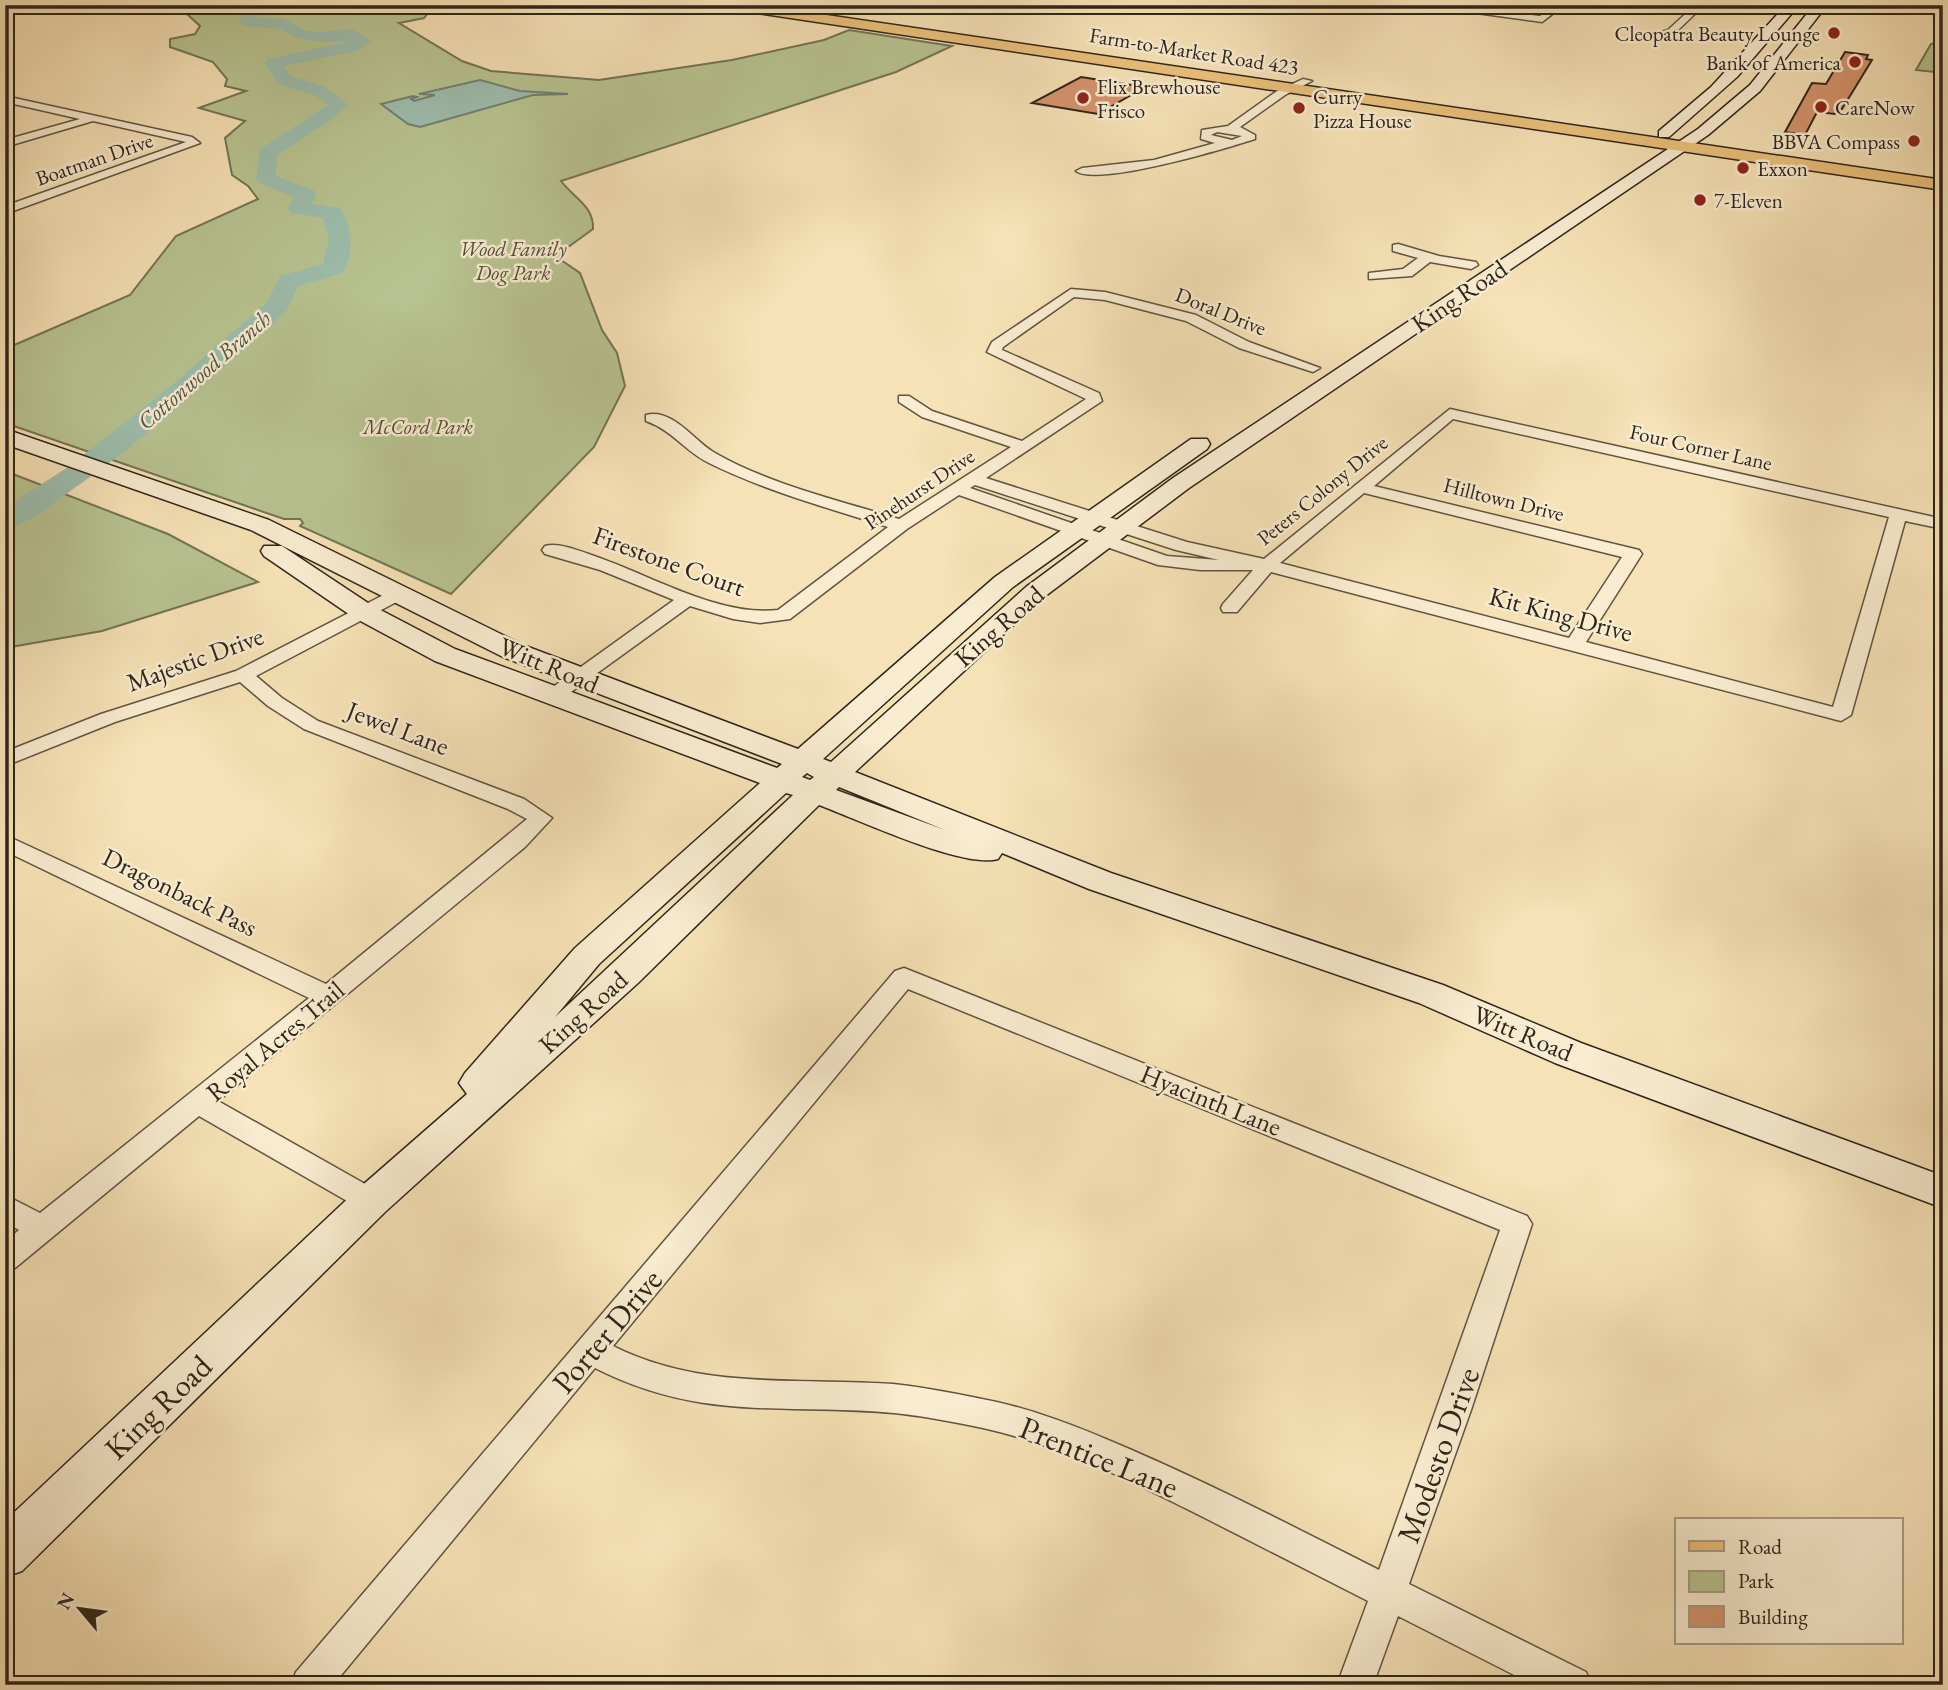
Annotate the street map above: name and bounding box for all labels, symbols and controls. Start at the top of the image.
place label: Cleopatra Beauty Lounge [1615,20,1820,47]
street label: Farm-to-Market Road 423 [1087,21,1301,81]
marker: Cleopatra Beauty Lounge [1826,25,1842,41]
place label: Bank of America [1706,49,1842,76]
marker: Bank of America [1847,54,1863,70]
place label: Flix Brewhouse Frisco [1097,73,1220,124]
place label: Curry Pizza House [1313,83,1412,134]
marker: Flix Brewhouse Frisco [1075,90,1091,106]
place label: CareNow [1835,94,1915,121]
marker: CareNow [1813,99,1829,115]
marker: Curry Pizza House [1291,100,1307,116]
street label: Boatman Drive [32,126,156,192]
place label: BBVA Compass [1772,128,1900,155]
marker: BBVA Compass [1906,133,1922,149]
place label: Exxon [1757,155,1808,182]
marker: Exxon [1735,160,1751,176]
place label: 7-Eleven [1714,187,1783,214]
marker: 7-Eleven [1692,192,1708,208]
park label: Wood Family Dog Park [459,235,567,286]
street label: King Road [1404,251,1514,340]
street label: Doral Drive [1172,281,1270,341]
water label: Cottonwood Branch [131,304,277,436]
park label: McCord Park [361,413,473,440]
street label: Four Corner Lane [1627,417,1775,477]
street label: Peters Colony Drive [1251,429,1393,551]
street label: Pinehurst Drive [859,442,979,536]
street label: Hilltown Drive [1441,471,1567,527]
street label: Firestone Court [589,518,749,604]
street label: King Road [947,577,1052,674]
street label: Kit King Drive [1485,579,1637,649]
street label: Majestic Drive [122,619,268,699]
street label: Witt Road [494,629,605,702]
street label: Jewel Lane [340,692,454,763]
street label: Dragonback Pass [97,840,263,944]
street label: King Road [531,962,635,1061]
street label: Royal Acres Trail [199,973,351,1109]
street label: Witt Road [1468,997,1579,1070]
street label: Hyacinth Lane [1135,1056,1287,1144]
street label: Porter Drive [543,1260,671,1402]
street label: King Road [95,1345,221,1469]
street label: Modesto Drive [1387,1362,1489,1548]
street label: Prentice Lane [1013,1406,1185,1508]
legend [1675,1518,1902,1644]
text: Road [1738,1533,1782,1560]
text: Park [1738,1567,1775,1594]
north arrow [46,1574,116,1644]
text: N [51,1588,81,1614]
text: Building [1738,1603,1808,1630]

